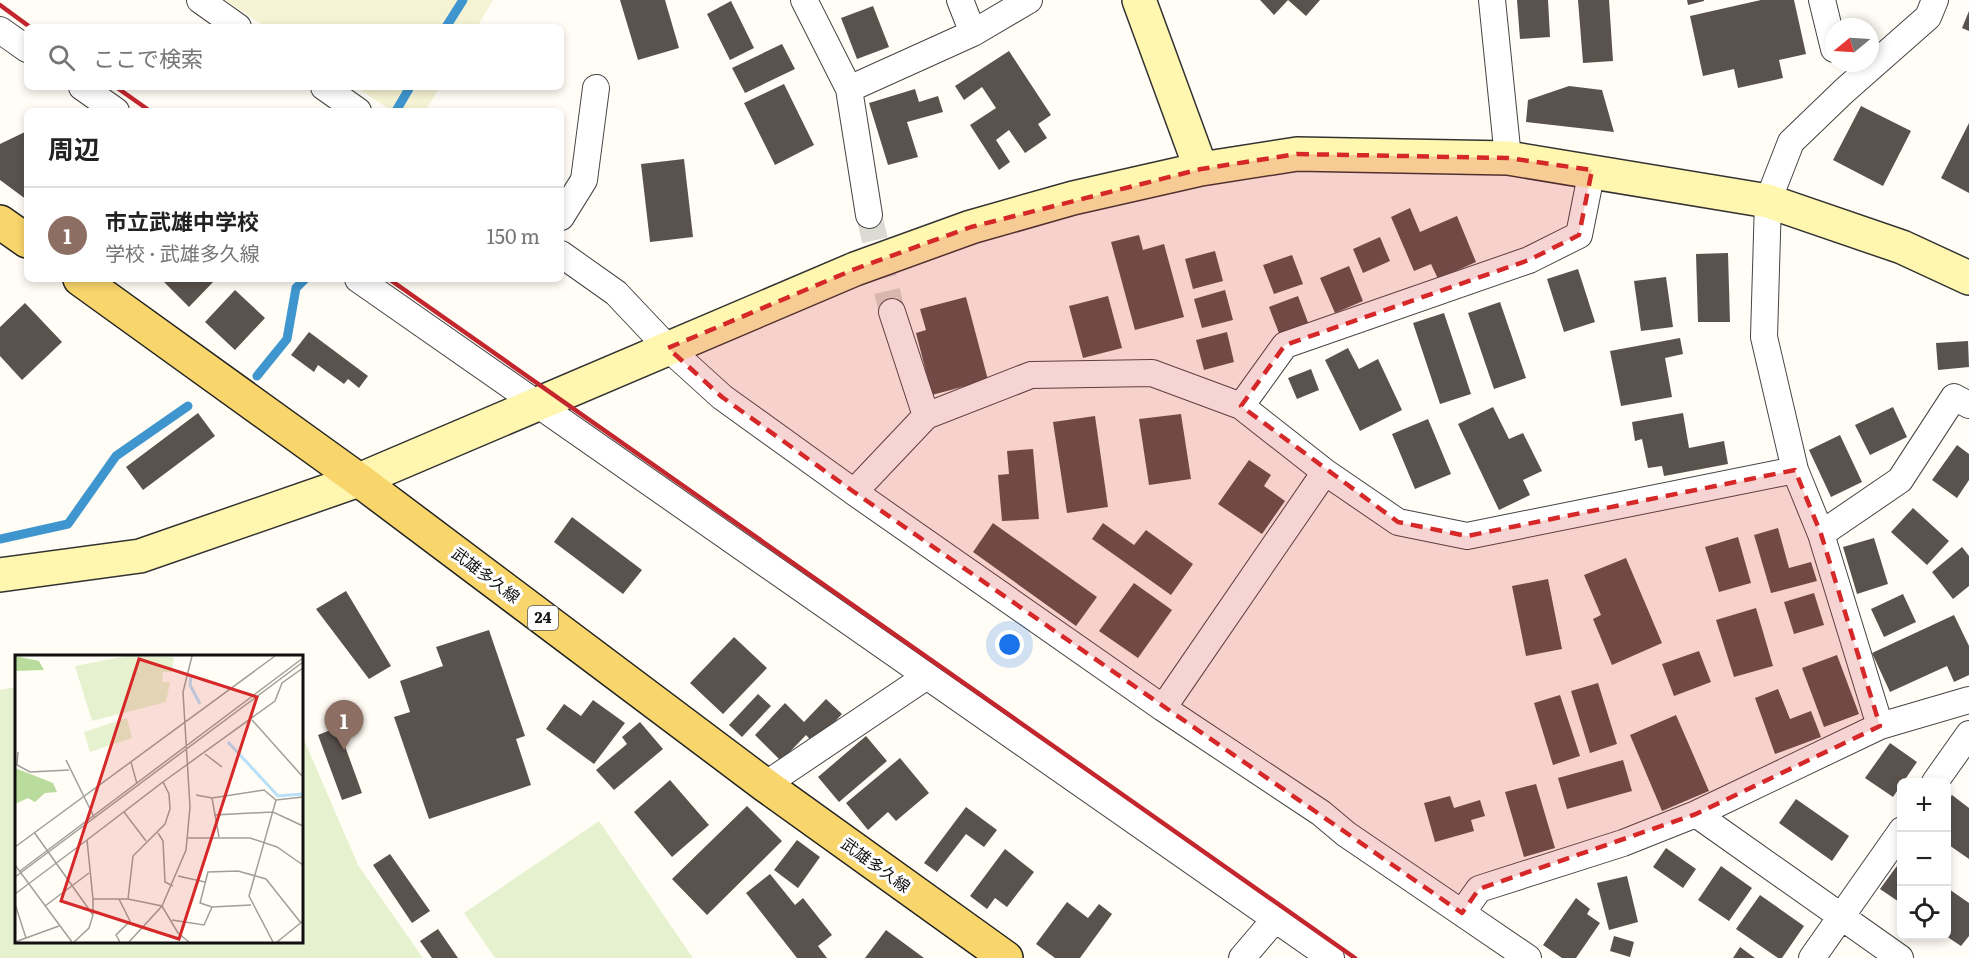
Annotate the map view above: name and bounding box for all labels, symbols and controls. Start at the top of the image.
north arrow [1825,18,1879,72]
search box [24,24,564,90]
icon: search [45,41,78,74]
text: ここで検索 [93,41,203,74]
text: 周辺 [48,128,100,167]
text: 市立武雄中学校 [105,204,259,237]
text: 1 [63,220,72,250]
text: 150 m [487,220,540,250]
text: 学校 · 武雄多久線 [105,237,260,267]
street label: 武雄多久線 [447,541,526,608]
road number: 24 [528,606,558,630]
your location [995,630,1024,659]
inset map [15,655,303,943]
pin: 1 [324,700,364,750]
map controls [1897,778,1951,940]
button: + [1897,778,1951,832]
street label: 武雄多久線 [837,831,916,897]
button: − [1897,832,1951,886]
button: locate [1897,886,1951,940]

